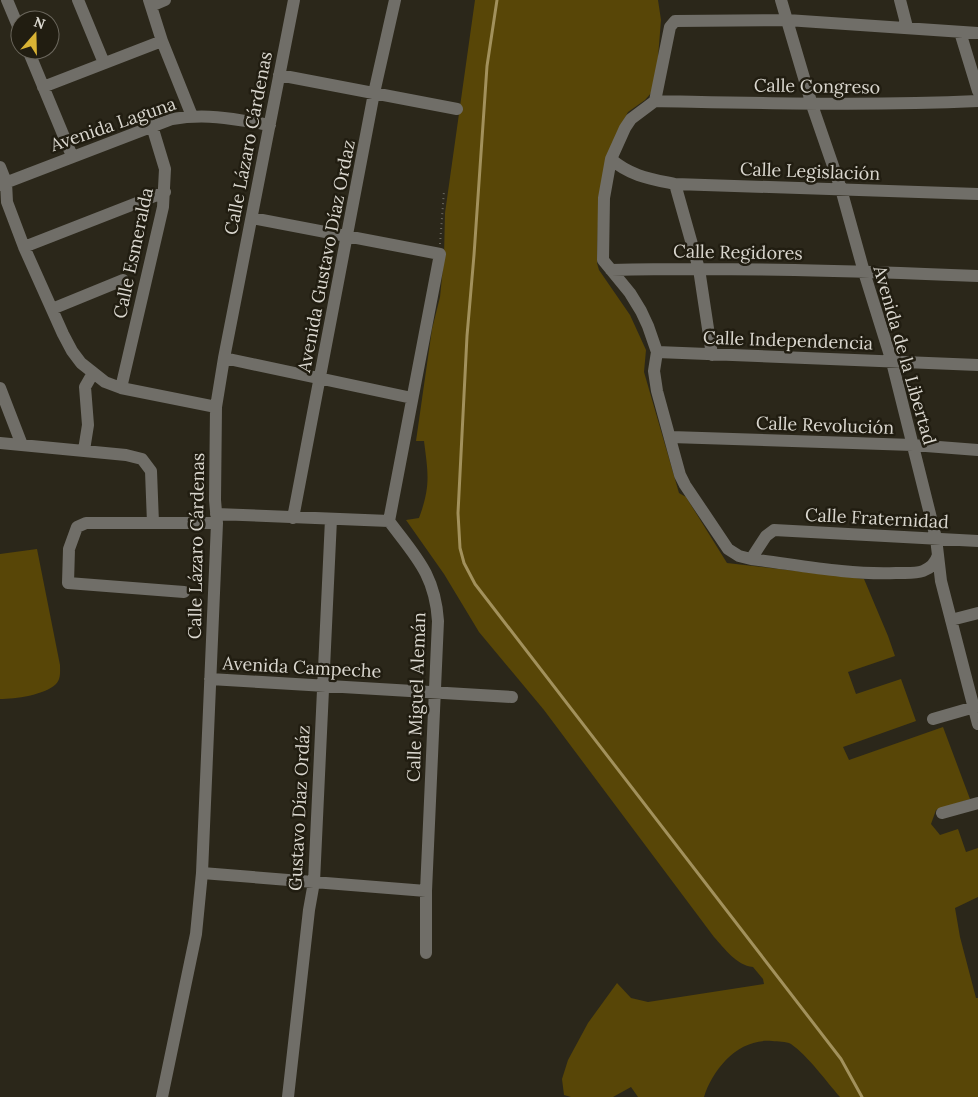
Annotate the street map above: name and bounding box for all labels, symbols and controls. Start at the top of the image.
north arrow [10,10,60,60]
text: N [31,12,48,33]
street label: Calle Lázaro Cárdenas [219,49,277,237]
street label: Calle Congreso [754,73,880,99]
street label: Avenida Laguna [46,92,179,157]
street label: Avenida Gustavo Díaz Ordaz [292,138,360,375]
street label: Calle Legislación [739,157,881,185]
street label: Calle Esmeralda [108,185,158,321]
street label: Calle Regidores [673,239,803,265]
street label: Avenida de la Libertad [868,262,942,447]
street label: Calle Independencia [703,326,873,354]
street label: Calle Revolución [756,411,895,439]
street label: Calle Lázaro Cárdenas [183,453,209,639]
street label: Calle Fraternidad [805,503,950,533]
street label: Calle Miguel Alemán [402,612,430,782]
street label: Avenida Campeche [221,651,382,683]
street label: Gustavo Díaz Ordáz [283,725,315,891]

